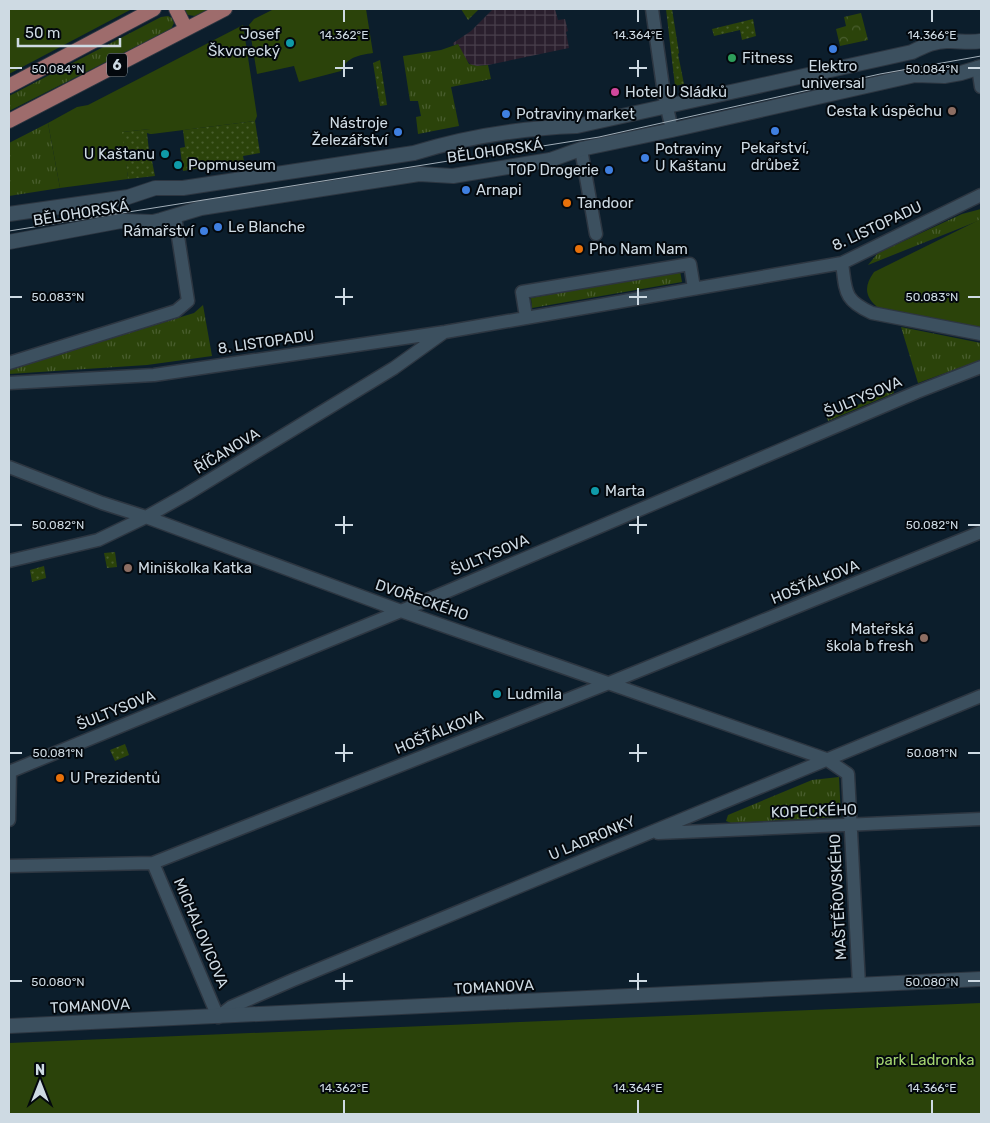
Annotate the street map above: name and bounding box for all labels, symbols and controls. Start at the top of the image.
scale bar [18,15,120,47]
text: 50 m [25,24,60,42]
place label: Josef Škvorecký [208,25,280,60]
text: 14.362°E [320,28,368,42]
text: 14.364°E [613,28,663,42]
text: 14.366°E [907,28,957,42]
marker: Josef Škvorecký [284,37,296,49]
marker: Elektro universal [827,43,839,55]
place label: Fitness [742,49,793,67]
marker: Fitness [726,52,738,64]
road number: 6 [107,54,127,76]
place label: Elektro universal [801,57,865,92]
text: 50.084°N [31,62,85,76]
text: 50.084°N [905,62,959,76]
place label: Hotel U Sládků [625,83,727,101]
marker: Hotel U Sládků [609,86,621,98]
place label: Cesta k úspěchu [826,102,942,120]
place label: Potraviny market [516,105,635,123]
marker: Cesta k úspěchu [946,105,958,117]
marker: Potraviny market [500,108,512,120]
place label: Nástroje Železářství [312,114,389,149]
marker: Pekařství, drůbež [769,125,781,137]
marker: Nástroje Železářství [392,126,404,138]
street label: BĚLOHORSKÁ [446,135,544,167]
place label: Pekařství, drůbež [741,139,809,174]
place label: Potraviny U Kaštanu [655,140,726,175]
place label: U Kaštanu [84,145,155,163]
marker: U Kaštanu [159,148,171,160]
marker: Potraviny U Kaštanu [639,152,651,164]
place label: Popmuseum [188,156,276,174]
marker: Popmuseum [172,159,184,171]
place label: TOP Drogerie [508,161,599,179]
marker: TOP Drogerie [603,164,615,176]
place label: Arnapi [476,181,522,199]
marker: Arnapi [460,184,472,196]
place label: Tandoor [577,194,634,212]
street label: BĚLOHORSKÁ [32,197,130,229]
marker: Tandoor [561,197,573,209]
street label: 8. LISTOPADU [829,197,925,255]
place label: Le Blanche [228,218,305,236]
marker: Le Blanche [212,221,224,233]
place label: Rámařství [123,222,195,240]
marker: Rámařství [198,225,210,237]
place label: Pho Nam Nam [589,240,688,258]
marker: Pho Nam Nam [573,243,585,255]
text: 50.083°N [32,290,84,304]
text: 50.083°N [906,290,958,304]
street label: 8. LISTOPADU [217,326,315,358]
street label: ŠULTYSOVA [821,373,905,421]
street label: ŘÍČANOVA [191,424,263,478]
place label: Marta [605,482,645,500]
marker: Marta [589,485,601,497]
text: 50.082°N [32,518,84,532]
text: 50.082°N [906,518,958,532]
street label: ŠULTYSOVA [448,531,532,579]
street label: HOŠŤÁLKOVA [768,556,862,608]
place label: Miniškolka Katka [138,559,252,577]
marker: Miniškolka Katka [122,562,134,574]
street label: DVOŘECKÉHO [373,576,471,624]
place label: Mateřská škola b fresh [826,620,914,655]
marker: Mateřská škola b fresh [918,632,930,644]
place label: Ludmila [507,685,562,703]
street label: ŠULTYSOVA [74,686,158,734]
marker: Ludmila [491,688,503,700]
street label: HOŠŤÁLKOVA [392,706,486,758]
text: 50.081°N [33,746,83,760]
text: 50.081°N [907,746,957,760]
place label: U Prezidentů [70,769,160,787]
marker: U Prezidentů [54,772,66,784]
street label: KOPECKÉHO [771,801,857,821]
street label: U LADRONKY [546,812,638,864]
street label: MAŠTĚŘOVSKÉHO [826,833,850,961]
street label: MICHALOVICOVA [170,875,232,991]
text: 50.080°N [31,975,85,989]
text: 50.080°N [905,975,959,989]
street label: TOMANOVA [454,976,534,998]
street label: TOMANOVA [50,995,130,1017]
park label: park Ladronka [876,1051,974,1069]
north arrow [15,1058,65,1108]
text: N [35,1062,45,1079]
text: 14.362°E [320,1081,368,1095]
text: 14.364°E [613,1081,663,1095]
text: 14.366°E [907,1081,957,1095]

